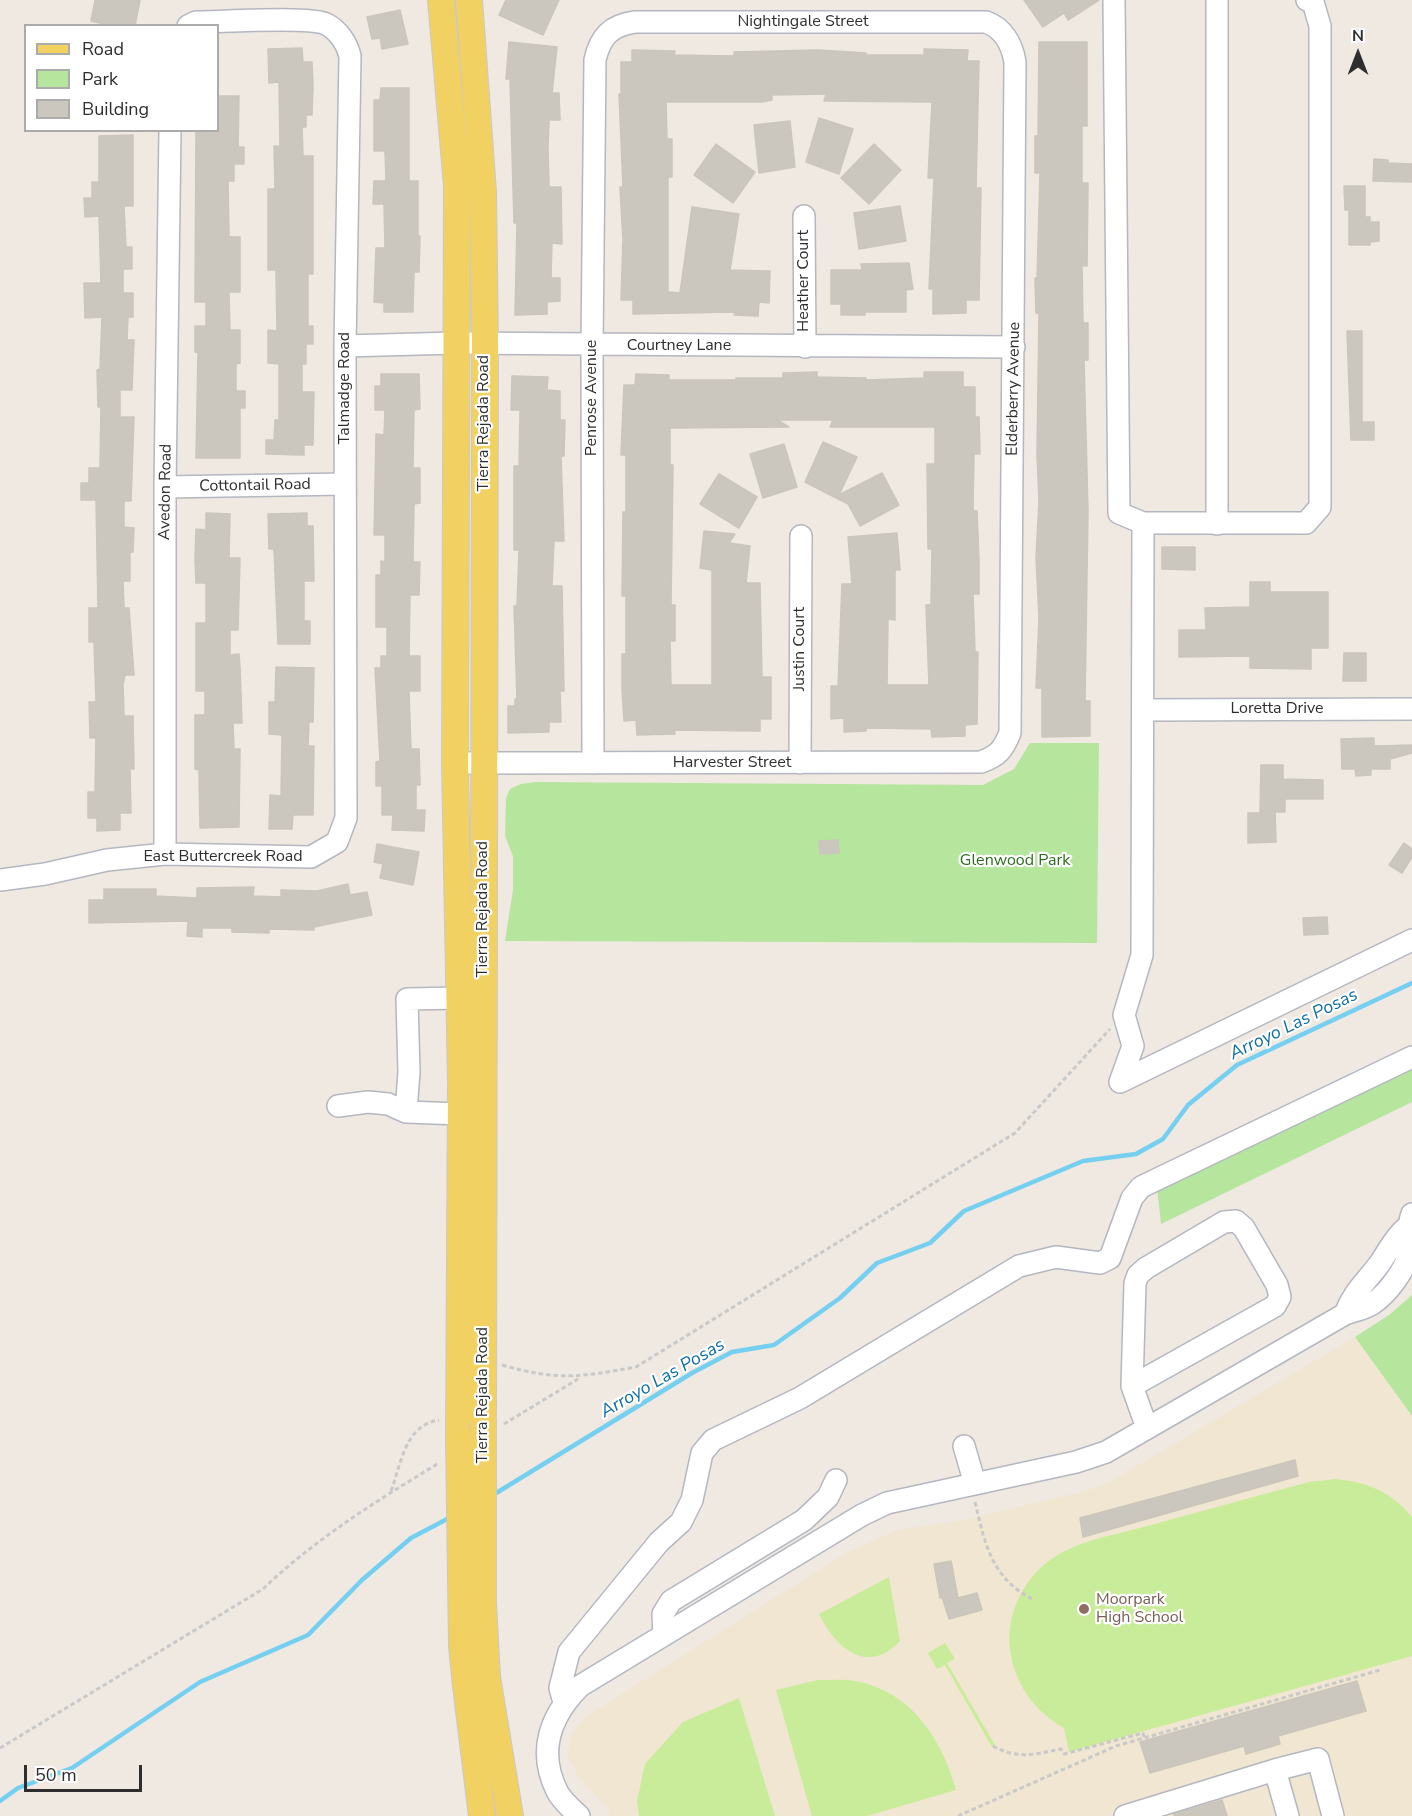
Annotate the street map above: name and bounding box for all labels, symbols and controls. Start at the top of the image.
street label: Nightingale Street [737,12,869,32]
legend [24,24,219,132]
north arrow [1328,24,1388,84]
text: N [1352,25,1364,47]
text: Road [82,37,124,61]
text: Park [82,67,118,91]
text: Building [82,97,149,121]
street label: Heather Court [794,230,814,332]
street label: Elderberry Avenue [1003,322,1025,456]
street label: Talmadge Road [335,332,355,444]
street label: Courtney Lane [627,336,731,356]
street label: Penrose Avenue [582,340,602,456]
street label: Tierra Rejada Road [474,355,494,491]
street label: Avedon Road [156,444,176,540]
street label: Cottontail Road [199,475,311,497]
street label: Justin Court [790,607,810,691]
street label: Loretta Drive [1230,699,1324,719]
street label: Harvester Street [673,753,791,773]
street label: Tierra Rejada Road [473,841,493,977]
street label: East Buttercreek Road [143,847,303,867]
park label: Glenwood Park [960,851,1070,871]
water label: Arroyo Las Posas [1226,985,1362,1065]
street label: Tierra Rejada Road [473,1327,493,1463]
water label: Arroyo Las Posas [597,1335,729,1423]
place label: Moorpark High School [1096,1590,1183,1628]
marker: Moorpark High School [1077,1602,1091,1616]
scale bar [27,1753,146,1791]
text: 50 m [35,1763,77,1787]

